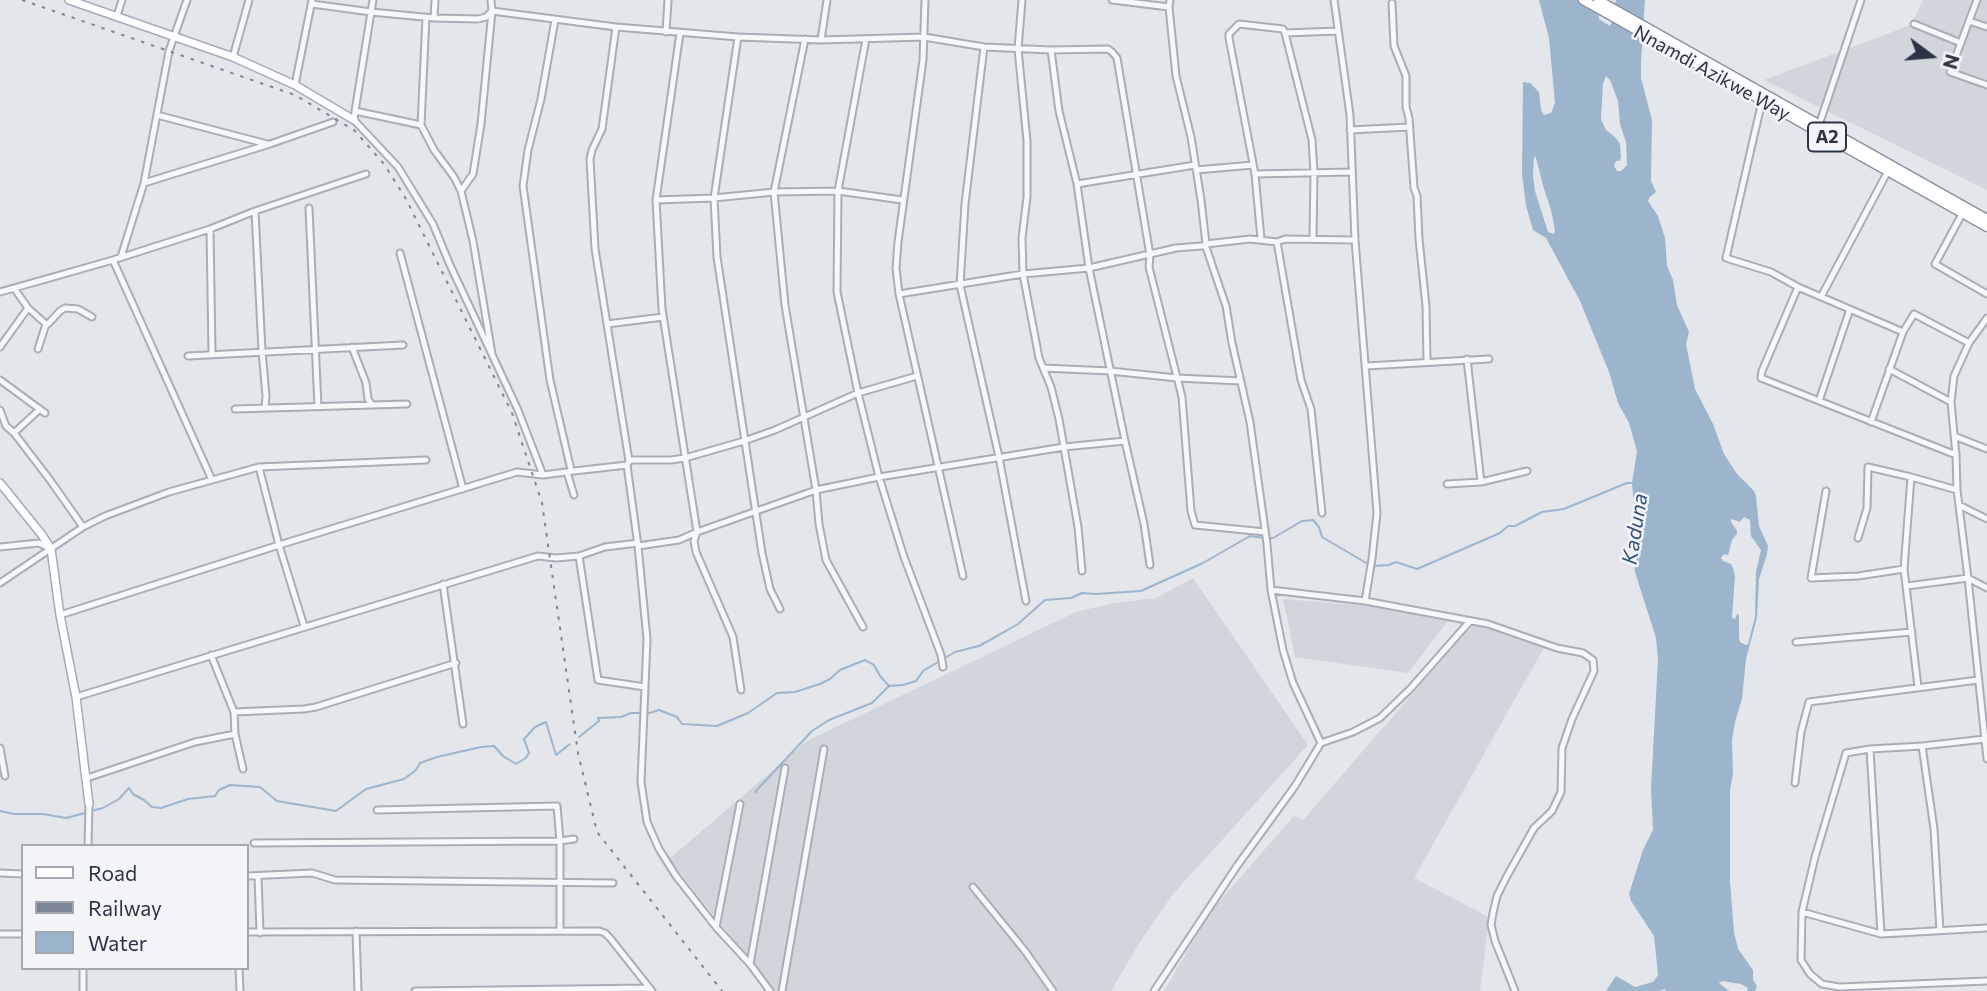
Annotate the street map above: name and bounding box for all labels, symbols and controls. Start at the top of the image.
street label: Nnamdi Azikwe Way [1630,21,1794,125]
north arrow [1896,21,1966,91]
text: N [1939,52,1965,72]
road number: A2 [1808,122,1846,152]
water label: Kaduna [1617,491,1653,567]
legend [21,844,248,970]
text: Road [88,860,137,885]
text: Railway [88,895,162,920]
text: Water [88,930,147,955]

